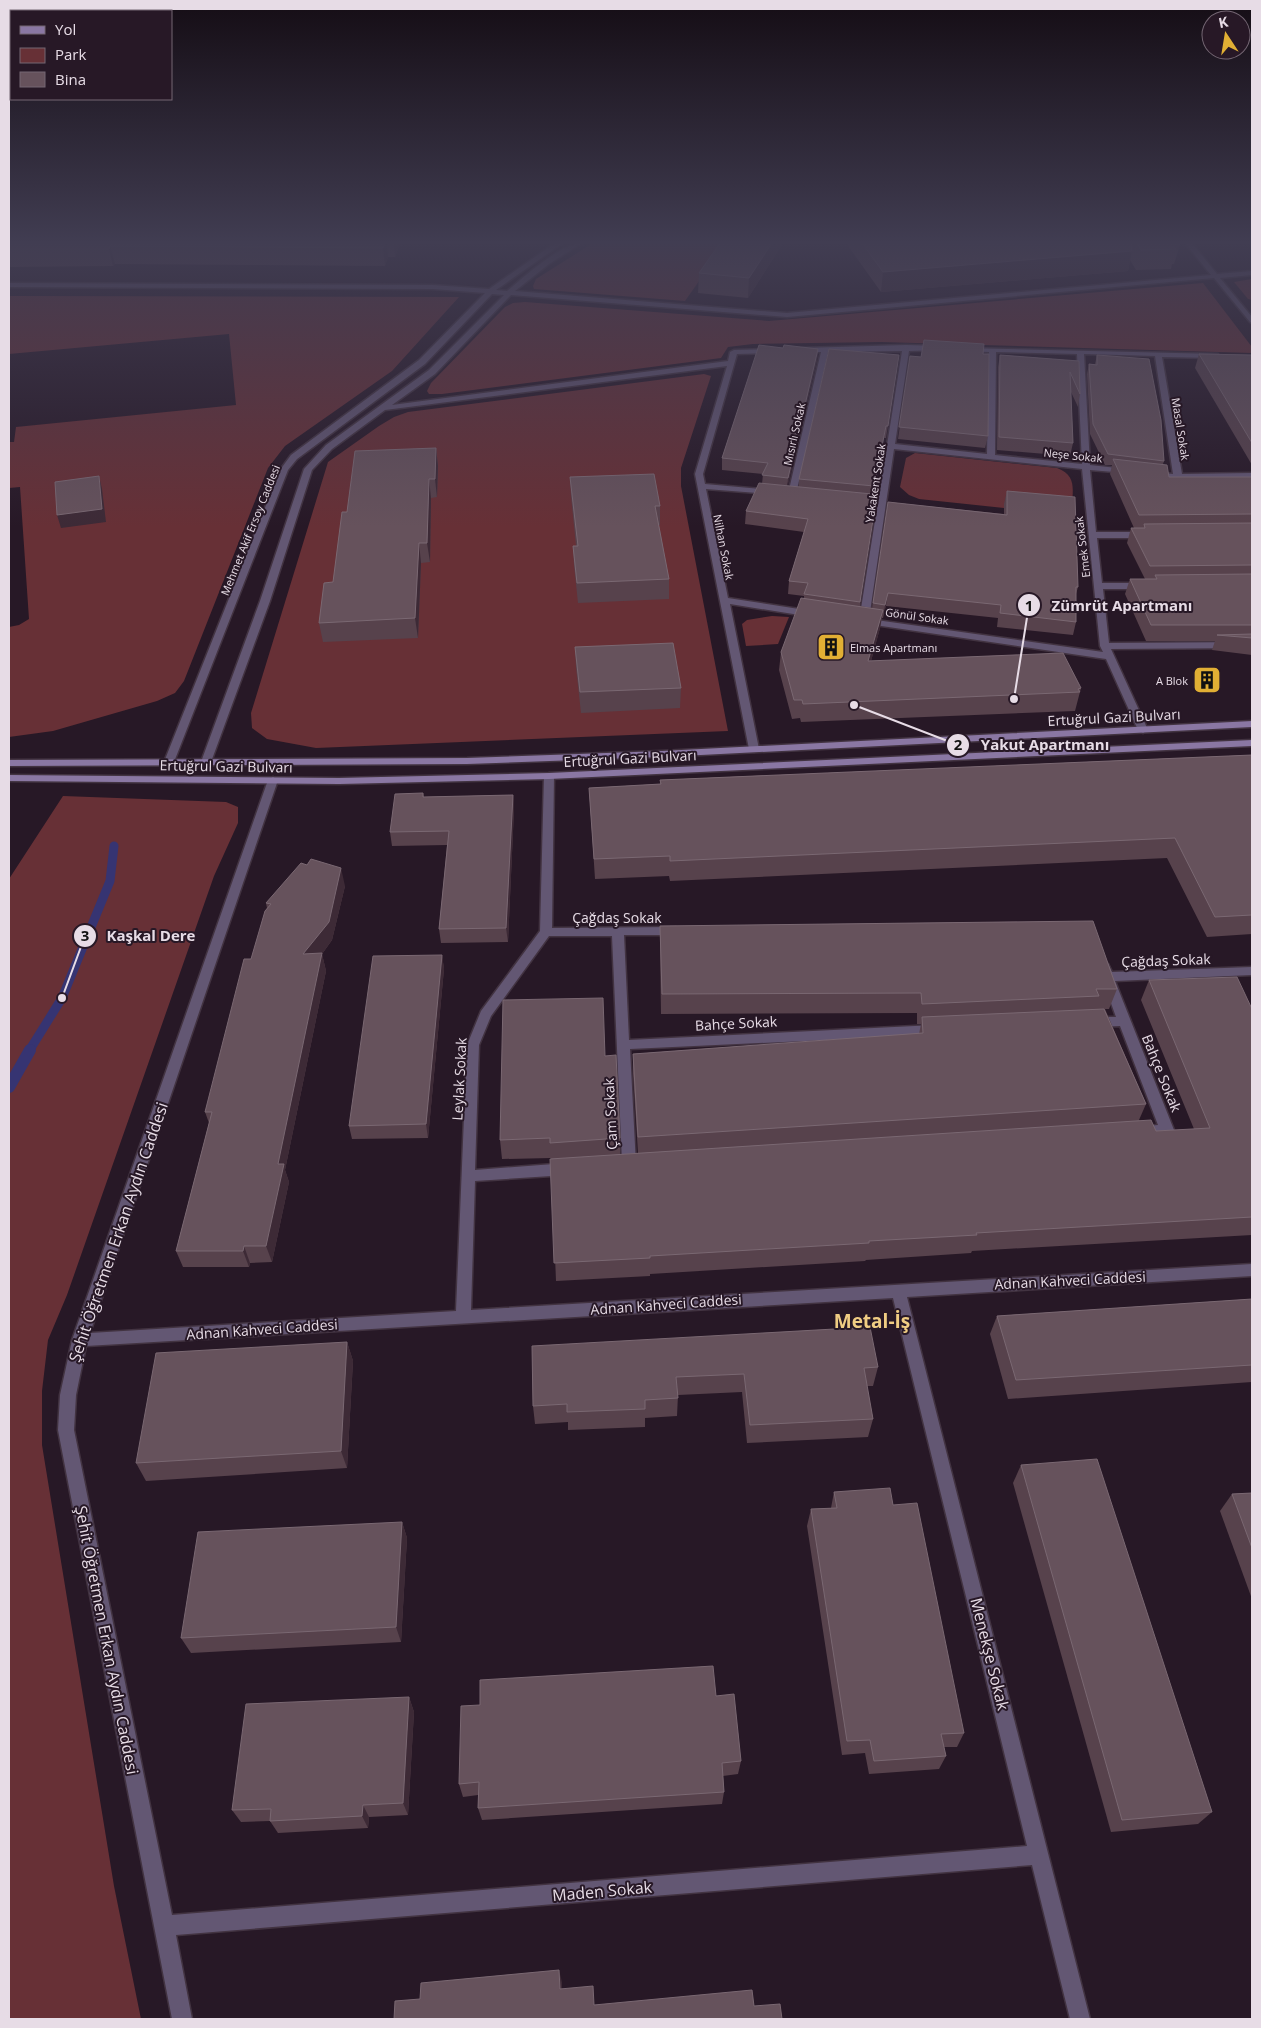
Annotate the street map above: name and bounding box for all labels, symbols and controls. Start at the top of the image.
legend [10,10,172,100]
north arrow [1201,10,1251,60]
text: K [1217,11,1230,32]
text: Yol [55,19,76,39]
text: Park [55,44,86,64]
text: Bina [55,69,86,89]
street label: Masal Sokak [1169,397,1193,462]
street label: Mısırlı Sokak [780,401,809,467]
street label: Yakakent Sokak [861,442,889,524]
street label: Neşe Sokak [1043,444,1103,466]
street label: Mehmet Akif Ersoy Caddesi [217,462,283,598]
street label: Nilhan Sokak [710,513,738,581]
street label: Emek Sokak [1071,515,1093,578]
callout: Zümrüt Apartmanı [1016,590,1202,620]
text: 1 [1025,595,1033,615]
text: Zümrüt Apartmanı [1052,595,1192,615]
street label: Gönül Sokak [884,604,950,628]
building icon: Elmas Apartmanı [816,632,846,662]
place label: Elmas Apartmanı [850,640,937,655]
building icon: A Blok [1192,665,1222,695]
place label: A Blok [1156,673,1188,688]
street label: Ertuğrul Gazi Bulvarı [1047,704,1181,730]
callout: Yakut Apartmanı [945,730,1119,760]
text: 2 [954,734,963,754]
text: Yakut Apartmanı [981,734,1109,754]
street label: Ertuğrul Gazi Bulvarı [563,745,697,771]
street label: Ertuğrul Gazi Bulvarı [159,755,293,777]
street label: Çağdaş Sokak [572,908,662,927]
callout: Kaşkal Dere [72,921,206,951]
text: 3 [81,925,89,945]
text: Kaşkal Dere [107,925,196,945]
street label: Çağdaş Sokak [1121,949,1212,971]
street label: Bahçe Sokak [694,1011,778,1035]
street label: Bahçe Sokak [1138,1031,1186,1115]
street label: Leylak Sokak [447,1036,471,1121]
street label: Çam Sokak [599,1077,621,1150]
street label: Şehit Öğretmen Erkan Aydın Caddesi [63,1099,173,1365]
street label: Adnan Kahveci Caddesi [994,1267,1146,1293]
street label: Adnan Kahveci Caddesi [590,1289,742,1319]
district label: Metal-İş [834,1308,910,1334]
street label: Adnan Kahveci Caddesi [186,1314,338,1344]
street label: Şehit Öğretmen Erkan Aydın Caddesi [70,1504,144,1776]
street label: Menekşe Sokak [965,1595,1015,1713]
street label: Maden Sokak [551,1876,653,1906]

